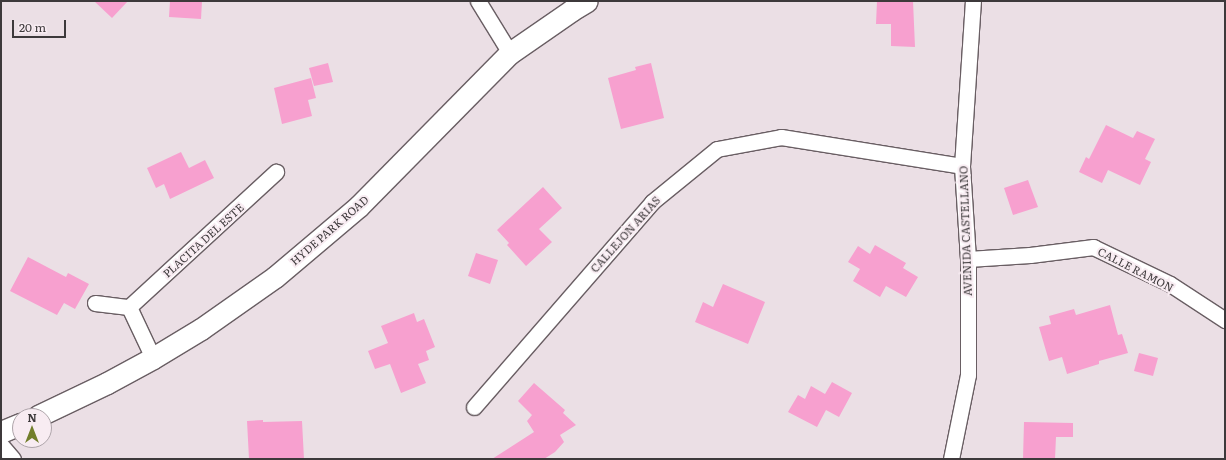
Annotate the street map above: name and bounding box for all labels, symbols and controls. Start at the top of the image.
scale bar [14,12,68,38]
text: 20 m [19,18,46,36]
street label: AVENIDA CASTELLANO [956,166,974,296]
street label: HYDE PARK ROAD [287,192,371,268]
street label: CALLEJON ARIAS [587,193,663,275]
street label: PLACITA DEL ESTE [160,200,246,280]
street label: CALLE RAMON [1096,244,1176,294]
north arrow [12,408,52,448]
text: N [27,409,37,425]

